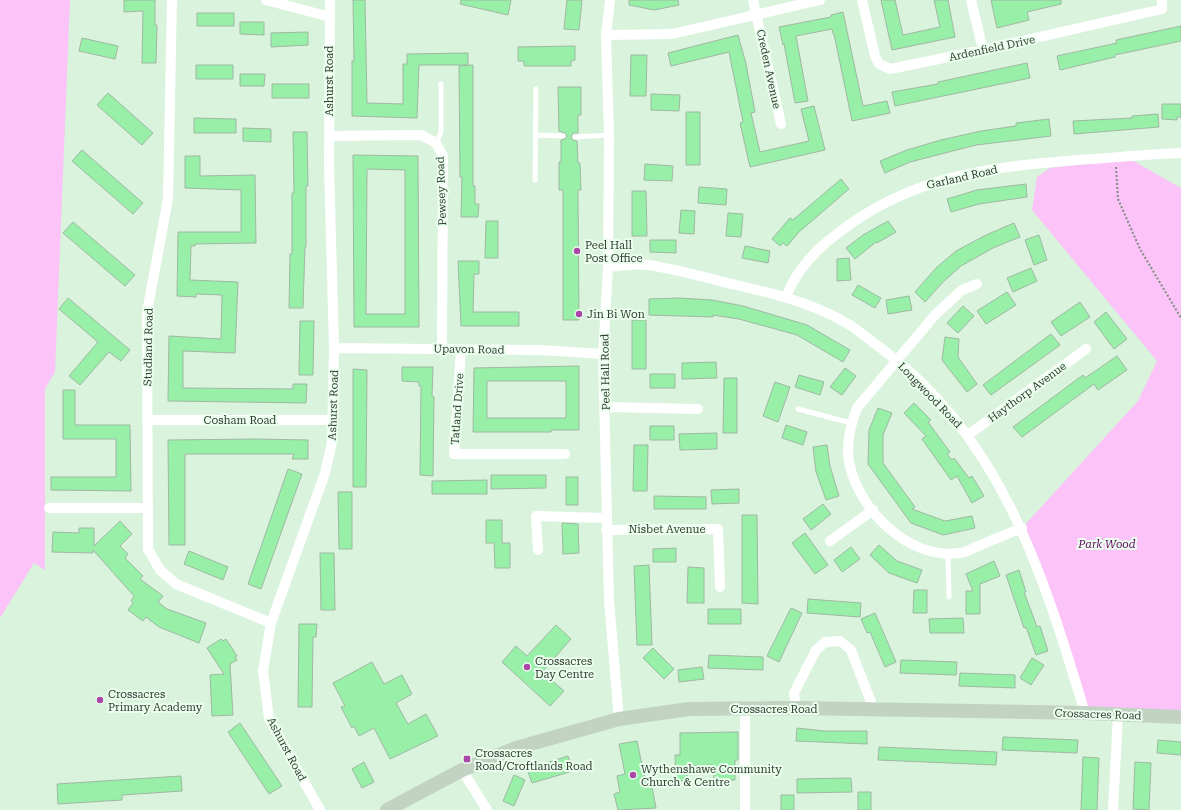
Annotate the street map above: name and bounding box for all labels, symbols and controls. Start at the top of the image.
street label: Creden Avenue [754,28,783,110]
street label: Ardenfield Drive [948,33,1036,64]
street label: Ashurst Road [323,46,336,116]
street label: Pewsey Road [434,156,449,226]
street label: Garland Road [925,163,999,192]
place label: Peel Hall Post Office [585,239,643,265]
marker: Peel Hall Post Office [572,246,582,256]
street label: Studland Road [141,308,156,386]
place label: Jin Bi Won [587,308,645,321]
marker: Jin Bi Won [574,309,584,319]
street label: Peel Hall Road [598,334,613,410]
street label: Upavon Road [433,342,505,357]
street label: Longwood Road [895,360,964,431]
street label: Haythorp Avenue [986,360,1069,425]
street label: Ashurst Road [326,370,341,440]
street label: Tatland Drive [449,373,466,445]
street label: Cosham Road [204,414,276,427]
street label: Nisbet Avenue [628,523,706,536]
park label: Park Wood [1077,538,1136,551]
place label: Crossacres Day Centre [535,655,594,681]
marker: Crossacres Day Centre [522,662,532,672]
place label: Crossacres Primary Academy [108,688,203,714]
marker: Crossacres Primary Academy [95,695,105,705]
street label: Crossacres Road [731,703,817,716]
street label: Crossacres Road [1054,706,1142,723]
street label: Ashurst Road [264,715,309,783]
place label: Crossacres Road/Croftlands Road [475,747,593,773]
marker: Crossacres Road/Croftlands Road [462,754,472,764]
place label: Wythenshawe Community Church & Centre [641,763,782,789]
marker: Wythenshawe Community Church & Centre [628,770,638,780]

